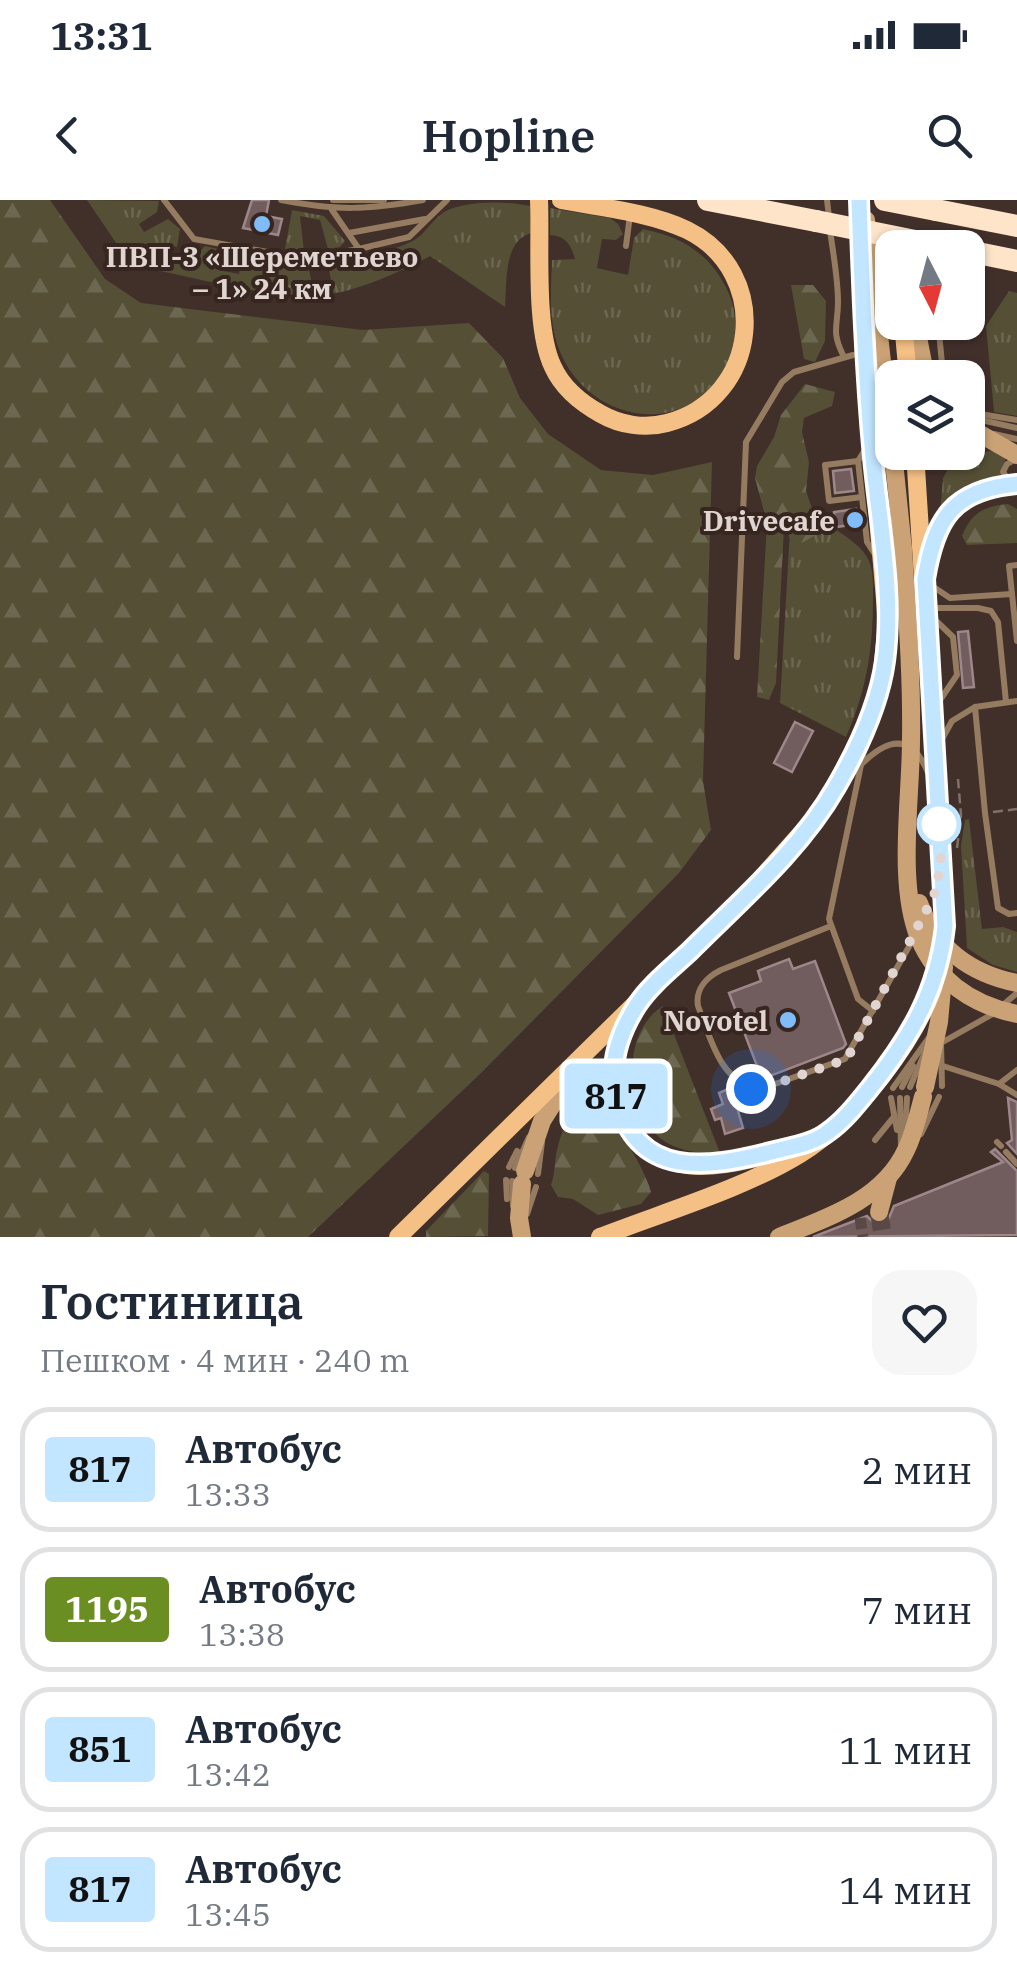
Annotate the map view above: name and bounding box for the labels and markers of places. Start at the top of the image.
marker: ПВП-3 «Шереметьево – 1» 24 км [251,213,273,235]
place label: ПВП-3 «Шереметьево – 1» 24 км [106,238,418,307]
place label: Drivecafe [703,502,835,539]
marker: Drivecafe [844,509,866,531]
unlabelled marker [918,803,960,845]
place label: Novotel [663,1002,768,1039]
marker: Novotel [777,1009,799,1031]

